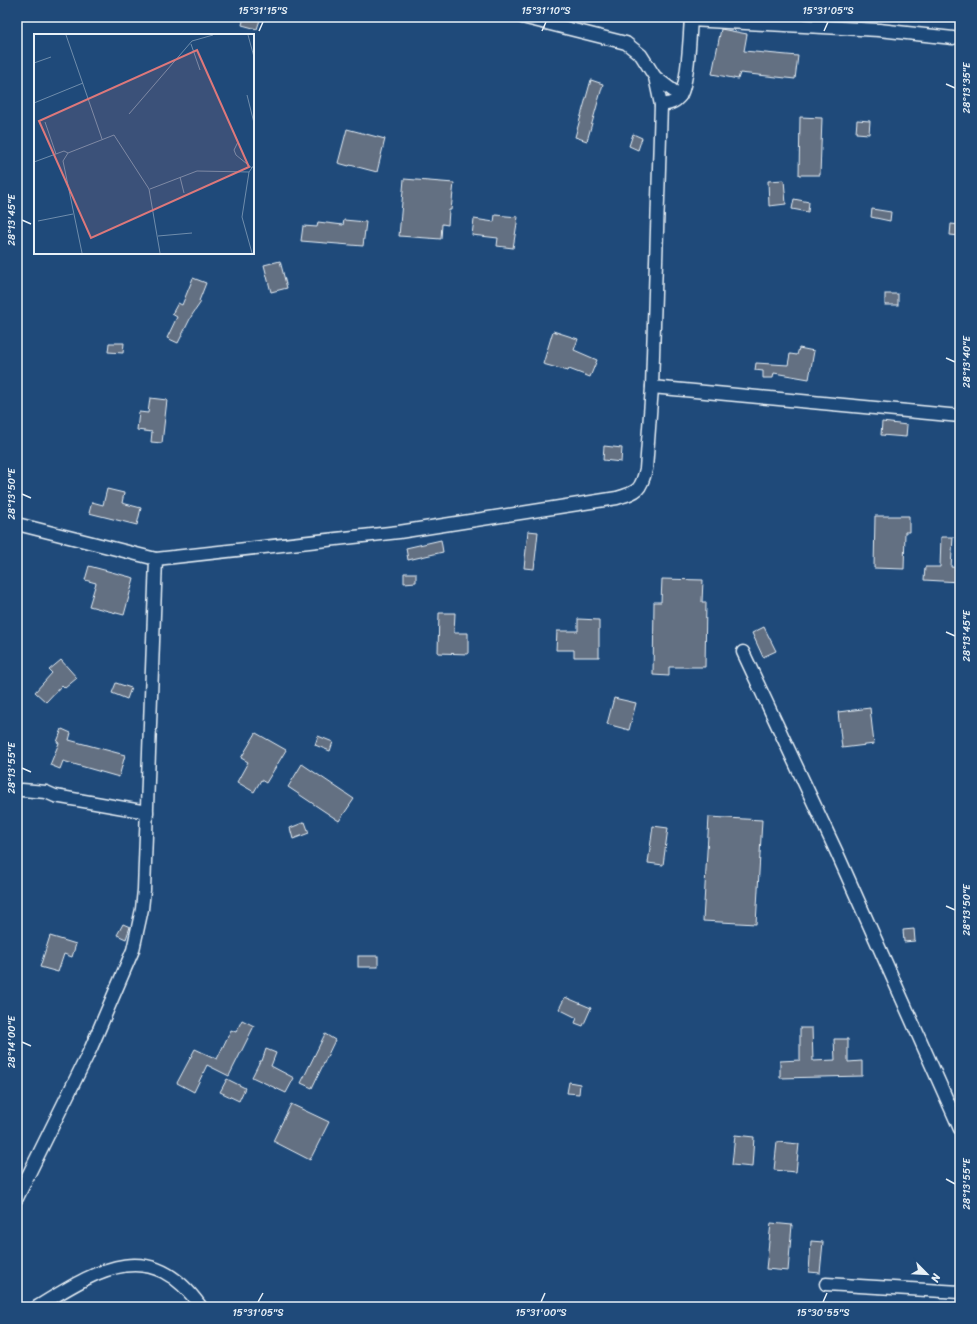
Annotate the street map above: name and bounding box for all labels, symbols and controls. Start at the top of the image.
text: 15°31'15"S [238,2,288,20]
text: 15°31'10"S [521,2,571,20]
text: 15°31'05"S [802,2,854,20]
inset map [34,34,254,254]
text: 28°13'35"E [958,61,976,113]
text: 28°13'45"E [3,193,21,246]
text: 28°13'40"E [958,335,976,388]
text: 28°13'50"E [3,467,21,520]
text: 28°13'45"E [958,609,976,662]
text: 28°13'55"E [3,741,21,794]
text: 28°13'50"E [958,883,976,936]
text: 28°14'00"E [3,1014,21,1068]
text: 28°13'55"E [958,1157,976,1210]
north arrow [907,1254,947,1294]
text: N [925,1270,946,1286]
text: 15°31'05"S [232,1304,284,1322]
text: 15°31'00"S [515,1304,567,1322]
text: 15°30'55"S [797,1304,850,1322]

